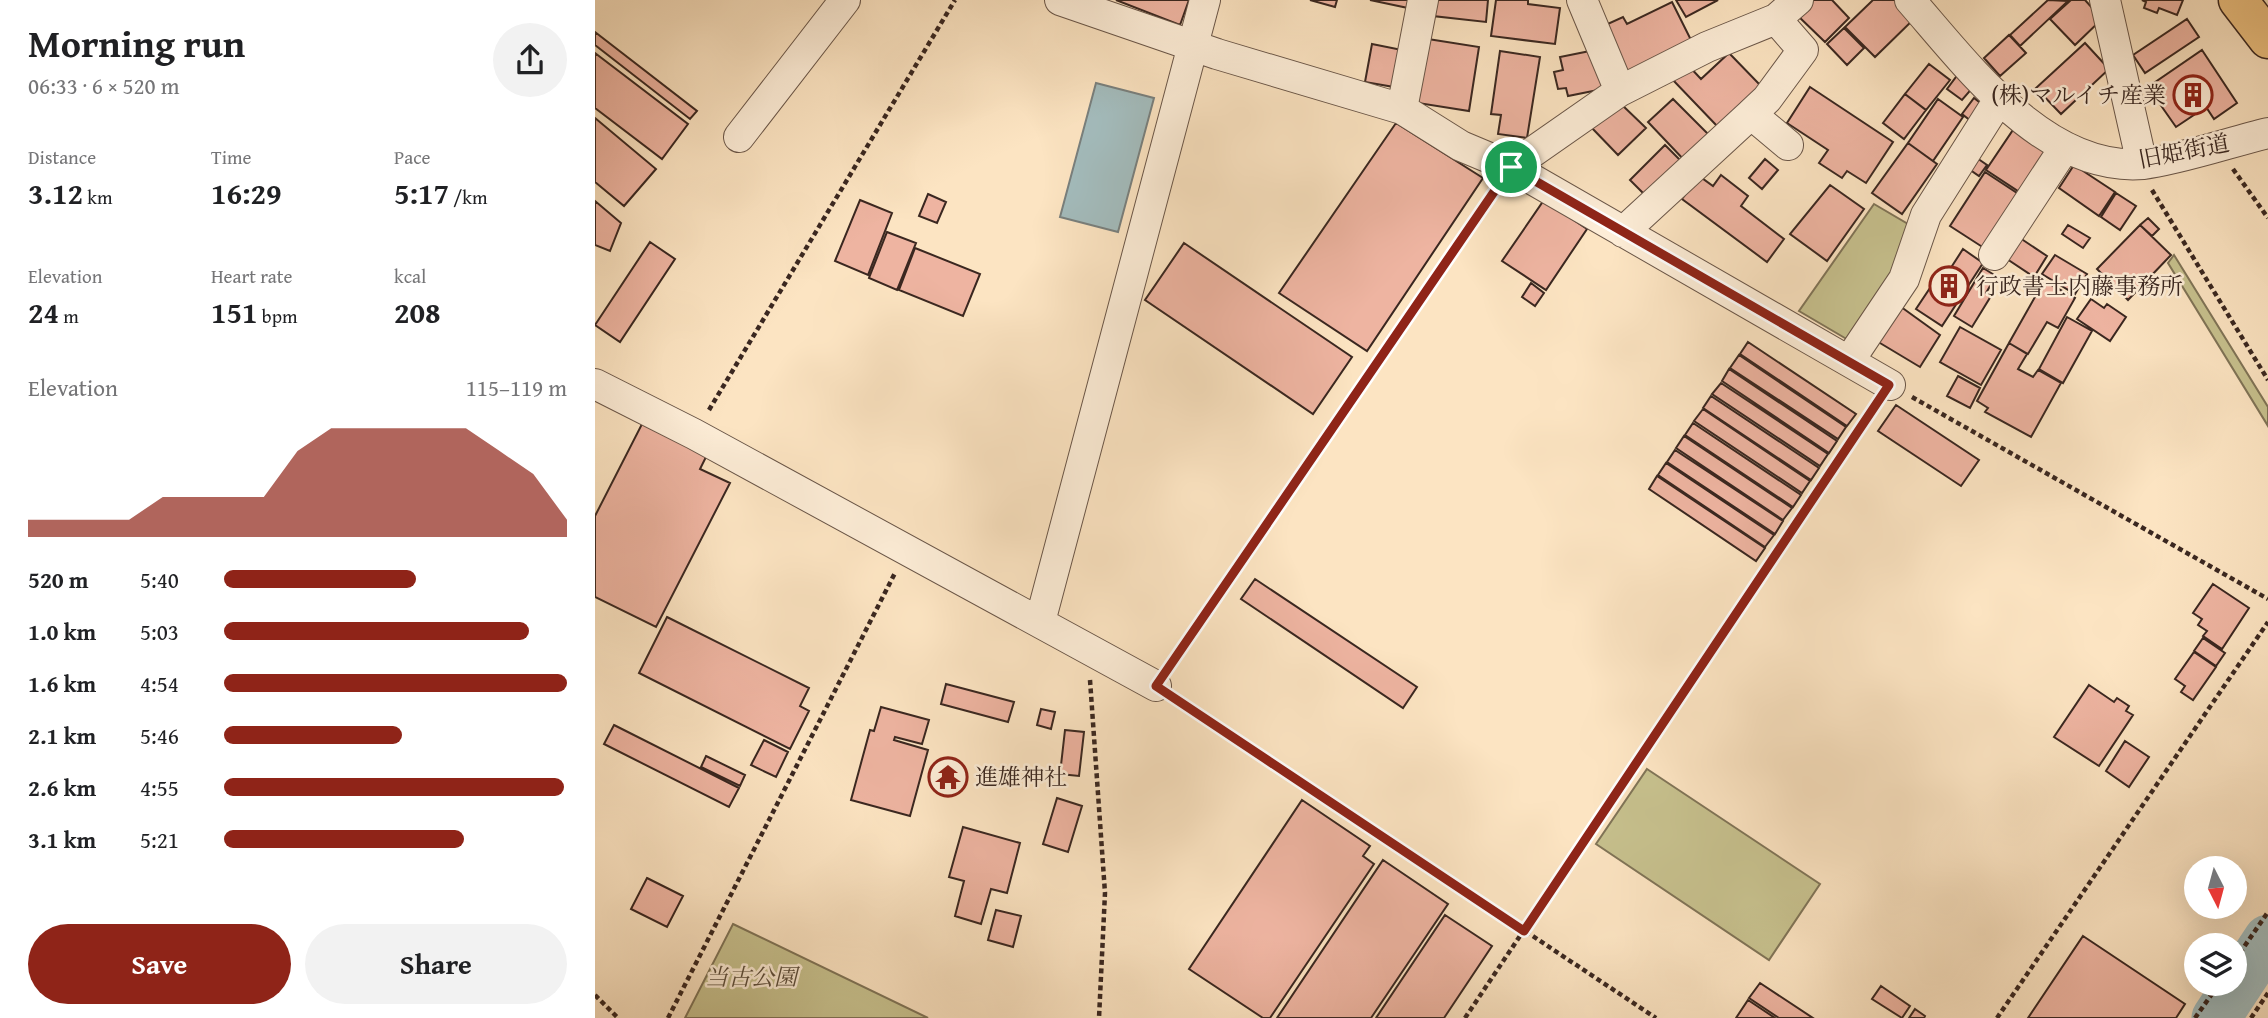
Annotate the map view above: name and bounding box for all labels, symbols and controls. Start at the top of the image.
text: Morning run [28,15,245,71]
button: share [493,23,567,97]
text: 06:33 · 6 × 520 m [28,69,180,102]
building icon: (株)マルイチ産業 [2172,74,2214,116]
place label: (株)マルイチ産業 [1991,78,2166,111]
street label: 旧姫街道 [2136,126,2232,175]
pin [1481,137,1541,197]
text: Distance [28,143,96,171]
text: Time [211,143,251,171]
text: Pace [394,143,431,171]
icon: arrive [1492,148,1530,186]
text: 3.12 [28,171,83,215]
text: 16:29 [211,171,282,215]
text: 5:17 [394,171,449,215]
text: km [83,183,112,211]
text: /km [449,183,487,211]
text: Elevation [28,262,102,290]
text: Heart rate [211,262,292,290]
text: kcal [394,262,426,290]
building icon: 行政書士内藤事務所 [1928,265,1970,307]
place label: 行政書士内藤事務所 [1976,269,2183,302]
text: 24 [28,290,59,334]
text: 151 [211,290,258,334]
text: 208 [394,290,441,334]
text: m [59,302,79,330]
text: bpm [258,302,297,330]
text: Elevation [28,371,118,404]
text: 115–119 m [466,371,567,404]
text: 520 m [28,563,89,596]
text: 5:40 [140,563,179,596]
text: 1.0 km [28,615,96,648]
text: 5:03 [140,615,179,648]
text: 1.6 km [28,667,96,700]
text: 4:54 [140,667,179,700]
text: 2.1 km [28,719,96,752]
text: 5:46 [140,719,179,752]
temple icon: 進雄神社 [927,756,969,798]
place label: 進雄神社 [975,760,1067,793]
text: 2.6 km [28,771,96,804]
text: 4:55 [140,771,179,804]
text: 3.1 km [28,823,96,856]
text: 5:21 [140,823,179,856]
north arrow [2184,856,2247,919]
map controls [2184,856,2247,996]
button: Save [28,924,291,1004]
button: Share [305,924,567,1004]
button: layers [2184,933,2247,996]
park label: 当古公園 [705,960,801,993]

